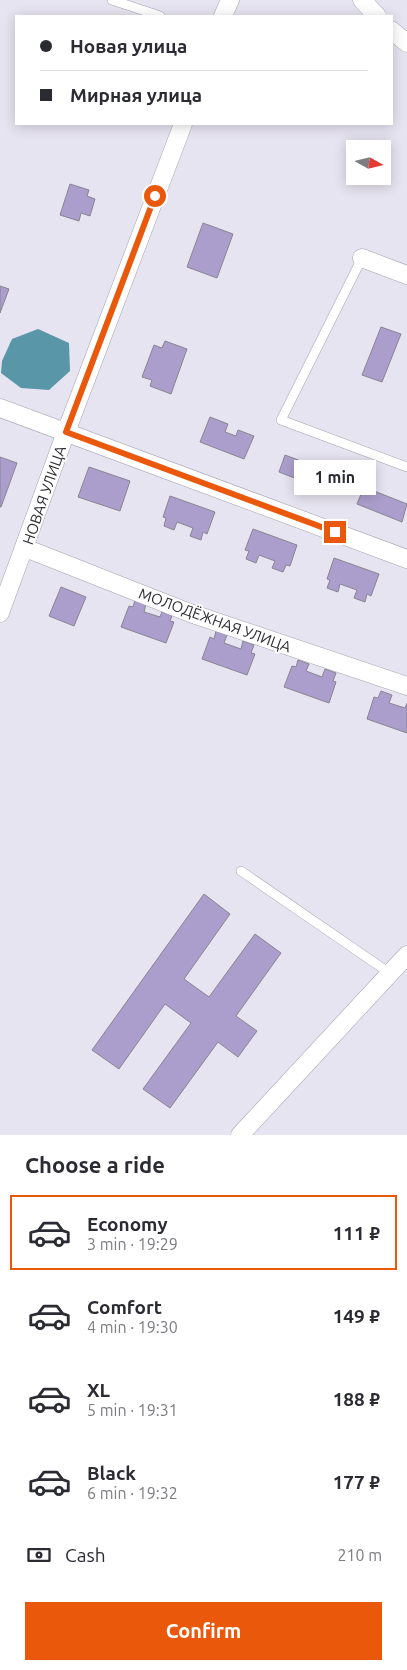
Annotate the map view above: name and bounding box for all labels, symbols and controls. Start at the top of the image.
text: Новая улица [70,35,187,57]
text: Мирная улица [70,84,202,106]
north arrow [346,140,391,185]
map controls [346,140,391,185]
route start [144,185,166,207]
street label: НОВАЯ УЛИЦА [19,443,69,547]
callout: 1 min [294,460,376,494]
text: 1 min [315,468,355,486]
route end [324,521,346,543]
street label: МОЛОДЁЖНАЯ УЛИЦА [136,584,294,656]
text: Choose a ride [25,1152,165,1177]
icon: car [27,1210,72,1255]
text: Economy [87,1213,168,1235]
text: 111 ₽ [333,1222,380,1244]
text: 3 min · 19:29 [87,1235,178,1253]
icon: car [27,1293,72,1338]
text: Comfort [87,1296,162,1318]
text: 149 ₽ [333,1305,380,1327]
text: 4 min · 19:30 [87,1318,178,1336]
icon: car [27,1376,72,1421]
text: XL [87,1379,110,1401]
text: 188 ₽ [333,1388,380,1410]
text: 5 min · 19:31 [87,1401,178,1419]
icon: car [27,1459,72,1504]
text: Black [87,1462,136,1484]
text: 177 ₽ [333,1471,380,1493]
text: 6 min · 19:32 [87,1484,178,1502]
icon: cash [25,1541,53,1569]
text: Cash [65,1544,106,1566]
text: 210 m [337,1546,382,1564]
button: Confirm [25,1602,382,1660]

